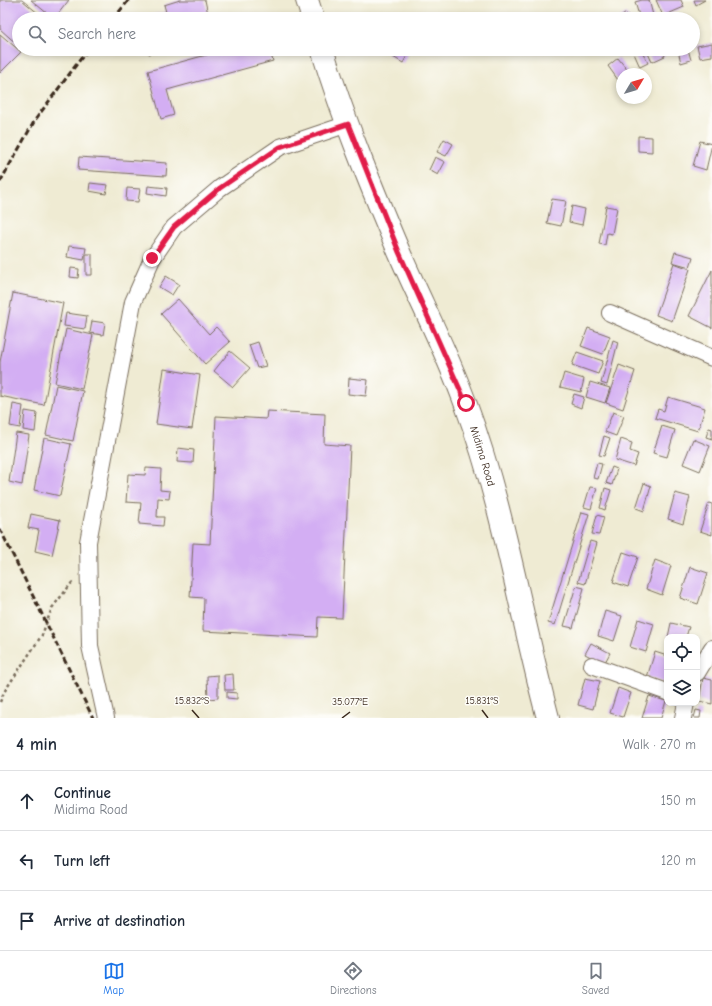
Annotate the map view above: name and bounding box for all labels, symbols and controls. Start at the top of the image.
search box [12,12,700,56]
icon: search [26,23,48,45]
text: Search here [58,25,136,43]
north arrow [616,68,652,104]
route end [143,249,161,267]
route start [457,394,475,412]
street label: Midima Road [467,424,498,488]
map controls [664,634,700,706]
button: locate [664,634,700,670]
button: layers [664,670,700,706]
text: 15.832°S [175,695,210,707]
text: 15.831°S [465,695,499,707]
text: 35.077°E [332,696,368,708]
text: 4 min [16,735,57,754]
text: Walk · 270 m [623,737,696,752]
text: Continue [54,784,111,802]
icon: ahead [16,790,38,812]
text: 150 m [661,793,696,808]
text: Midima Road [54,802,128,817]
icon: left [16,850,38,872]
text: Turn left [54,852,110,870]
text: 120 m [661,853,696,868]
icon: arrive [16,910,38,932]
text: Arrive at destination [54,912,185,930]
tab: Map [103,960,125,997]
tab: Directions [330,960,377,997]
tab: Saved [582,960,609,997]

